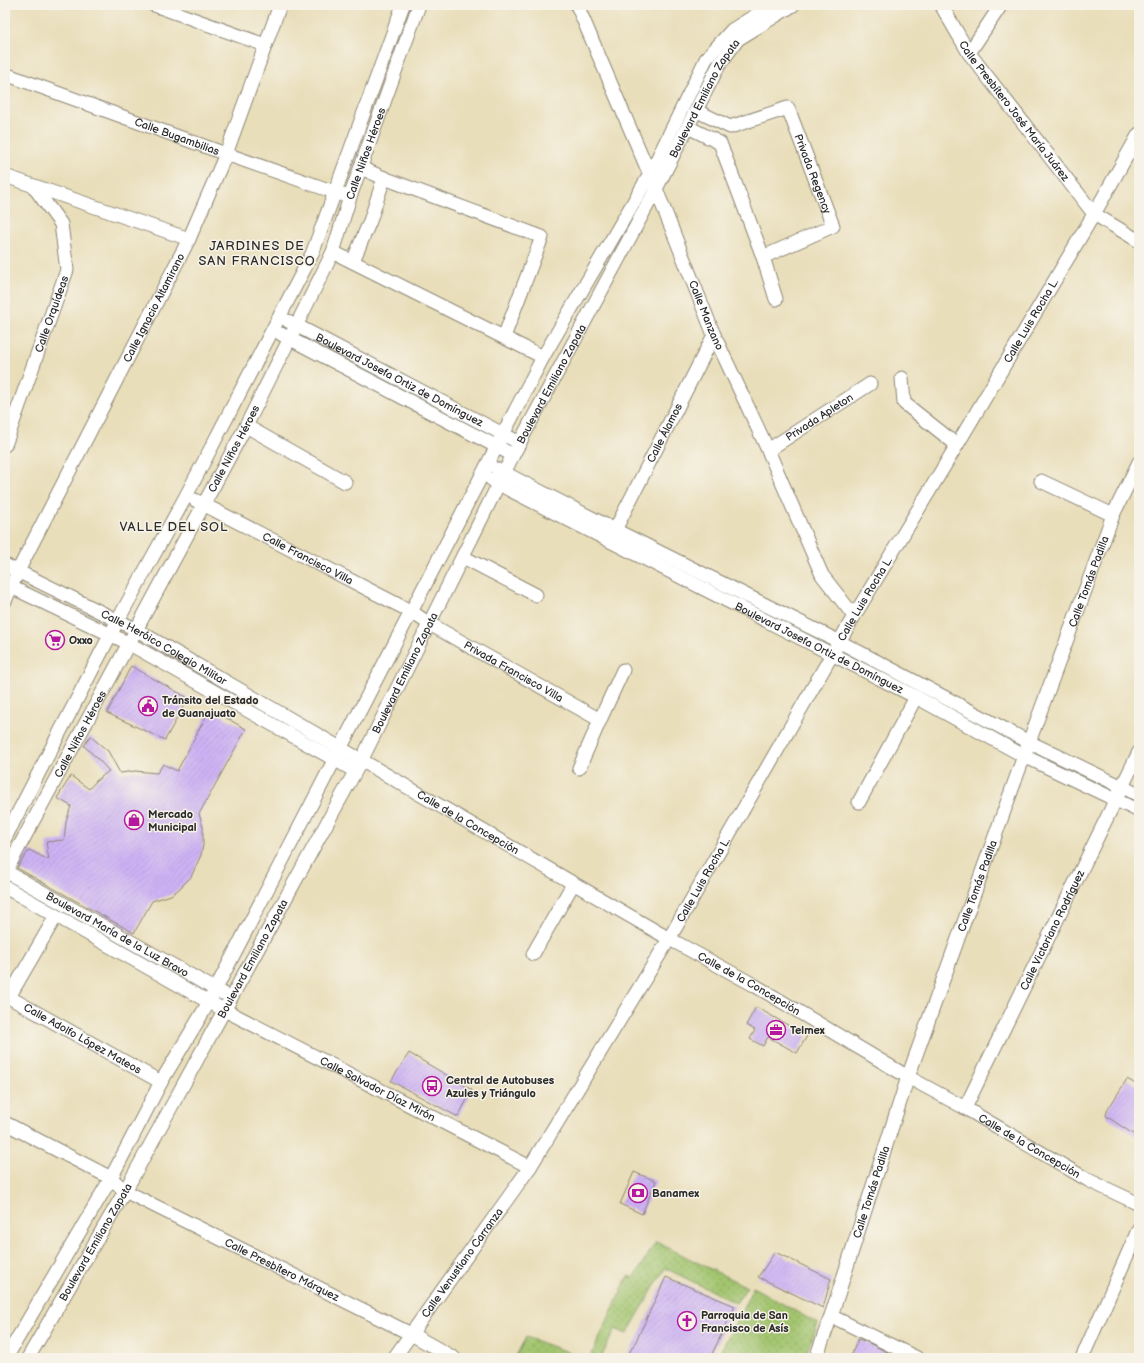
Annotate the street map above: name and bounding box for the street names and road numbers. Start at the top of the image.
street label: Boulevard Emiliano Zapata [666,37,742,160]
street label: Calle Presbítero José María Juárez [957,38,1073,184]
street label: Calle Niños Héroes [343,105,388,201]
street label: Calle Bugambilias [133,115,222,158]
street label: Privada Regency [792,132,834,215]
street label: Calle Ignacio Altamirano [120,251,187,364]
street label: Calle Orquídeas [32,273,71,354]
street label: Calle Luis Rocha L. [1001,276,1061,365]
street label: Calle Manzano [686,278,727,352]
street label: Boulevard Emiliano Zapata [514,322,589,446]
street label: Boulevard Josefa Ortiz de Domínguez [314,330,486,429]
street label: Privada Apleton [783,390,855,443]
street label: Calle Álamos [644,401,685,465]
street label: Calle Niños Héroes [205,402,262,494]
street label: Calle Francisco Villa [260,529,355,587]
street label: Calle Tomás Padilla [1066,534,1111,629]
street label: Calle Luis Rocha L. [835,554,895,643]
street label: Boulevard Josefa Ortiz de Domínguez [733,599,906,696]
street label: Calle Heróico Colegio Militar [99,607,230,688]
street label: Boulevard Emiliano Zapata [369,610,440,736]
street label: Privada Francisco Villa [462,638,566,704]
street label: Calle Niños Héroes [51,688,109,780]
street label: Calle de la Concepción [415,788,521,857]
street label: Calle Luis Rocha L. [674,835,732,924]
street label: Calle Tomás Padilla [955,838,1000,933]
street label: Calle Victoriano Rodríguez [1017,867,1087,992]
street label: Boulevard María de la Luz Bravo [44,889,191,980]
street label: Boulevard Emiliano Zapata [215,897,290,1021]
street label: Calle de la Concepción [696,949,803,1018]
street label: Calle Adolfo López Mateos [22,1000,144,1077]
street label: Calle Salvador Díaz Mirón [318,1054,438,1124]
street label: Calle de la Concepción [976,1111,1083,1181]
street label: Calle Tomás Padilla [850,1144,892,1240]
street label: Boulevard Emiliano Zapata [56,1181,134,1303]
street label: Calle Venustiano Carranza [418,1205,505,1320]
street label: Calle Presbítero Márquez [223,1235,342,1304]

